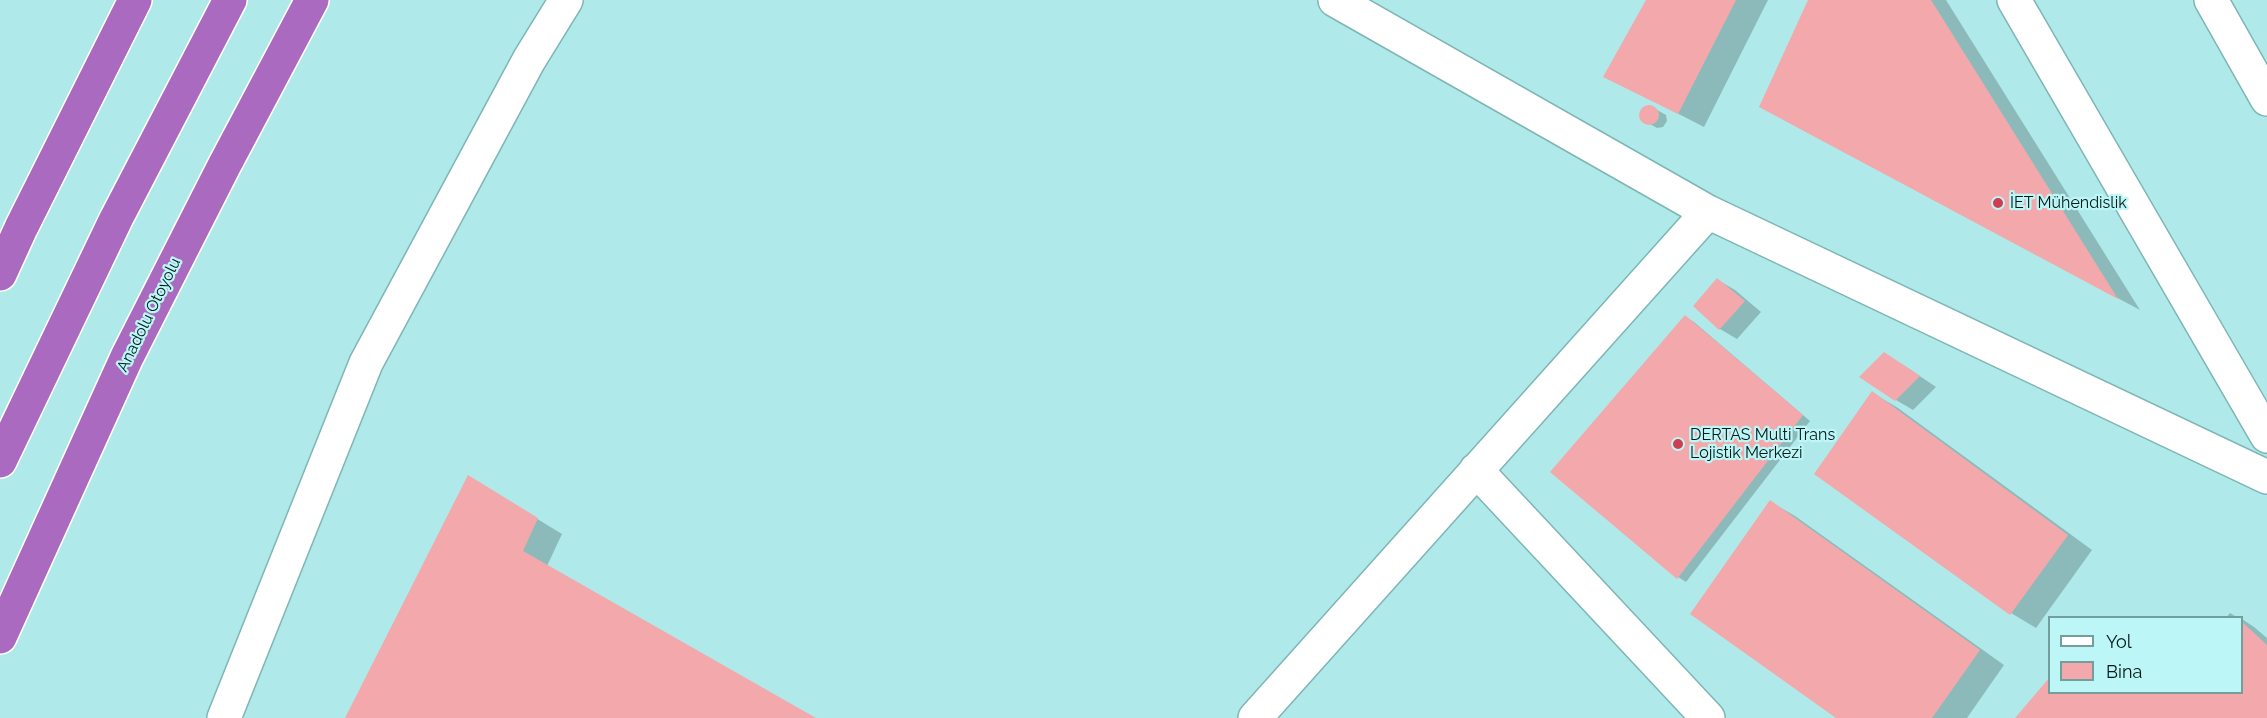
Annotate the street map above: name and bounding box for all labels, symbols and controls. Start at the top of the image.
place label: İET Mühendislik [2010,193,2127,213]
marker: İET Mühendislik [1991,196,2005,210]
street label: Anadolu Otoyolu [113,255,185,375]
place label: DERTAS Multi Trans Lojistik Merkezi [1690,425,1835,463]
marker: DERTAS Multi Trans Lojistik Merkezi [1671,437,1685,451]
legend [2048,616,2243,694]
text: Yol [2106,631,2132,652]
text: Bina [2106,661,2142,682]

